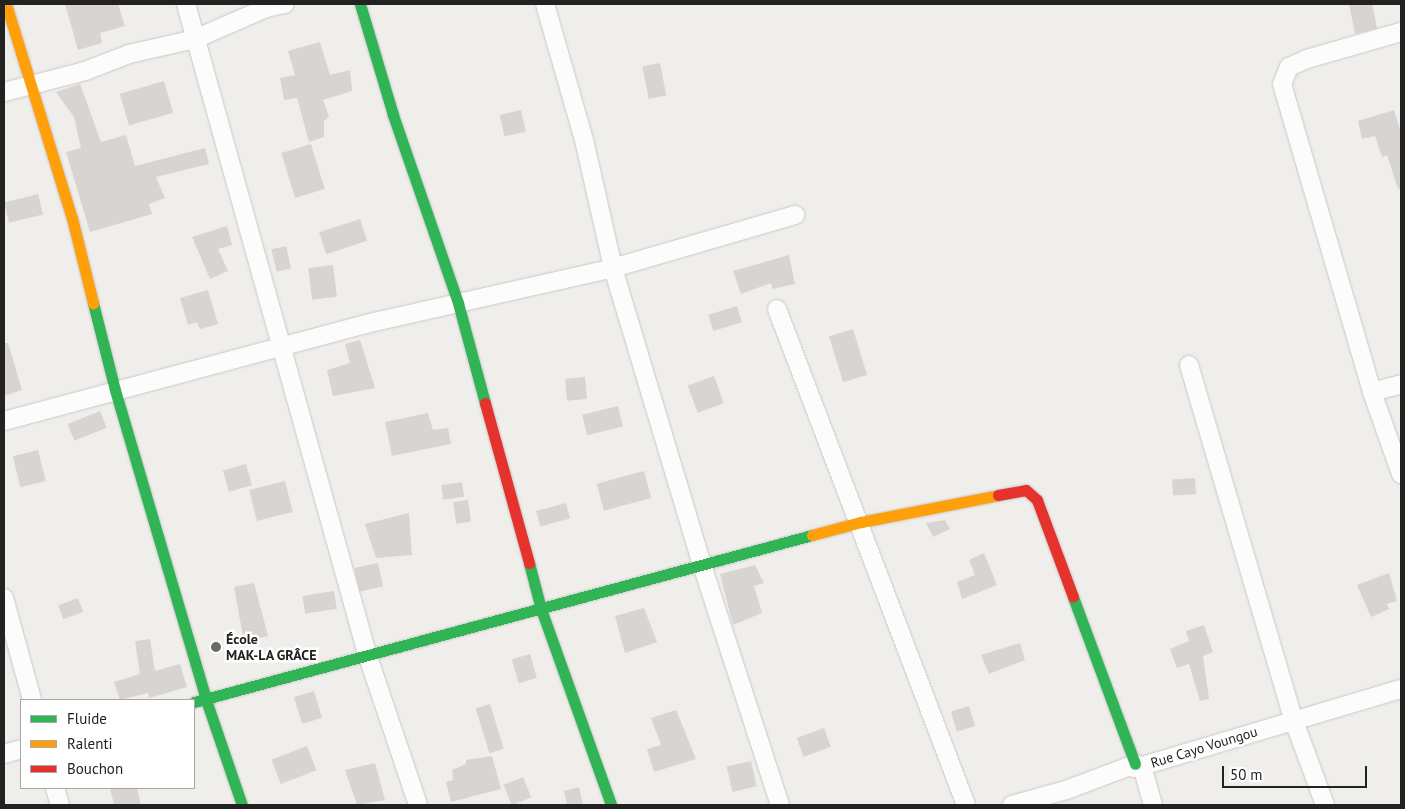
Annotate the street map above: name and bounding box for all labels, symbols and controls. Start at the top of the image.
place label: École MAK-LA GRÂCE [226,631,317,664]
marker: École MAK-LA GRÂCE [210,641,222,653]
legend [20,699,195,789]
text: Fluide [67,709,107,728]
street label: Rue Cayo Voungou [1148,723,1260,771]
text: Ralenti [67,734,113,753]
scale bar [1225,756,1370,788]
text: Bouchon [67,759,123,778]
text: 50 m [1230,765,1263,784]

